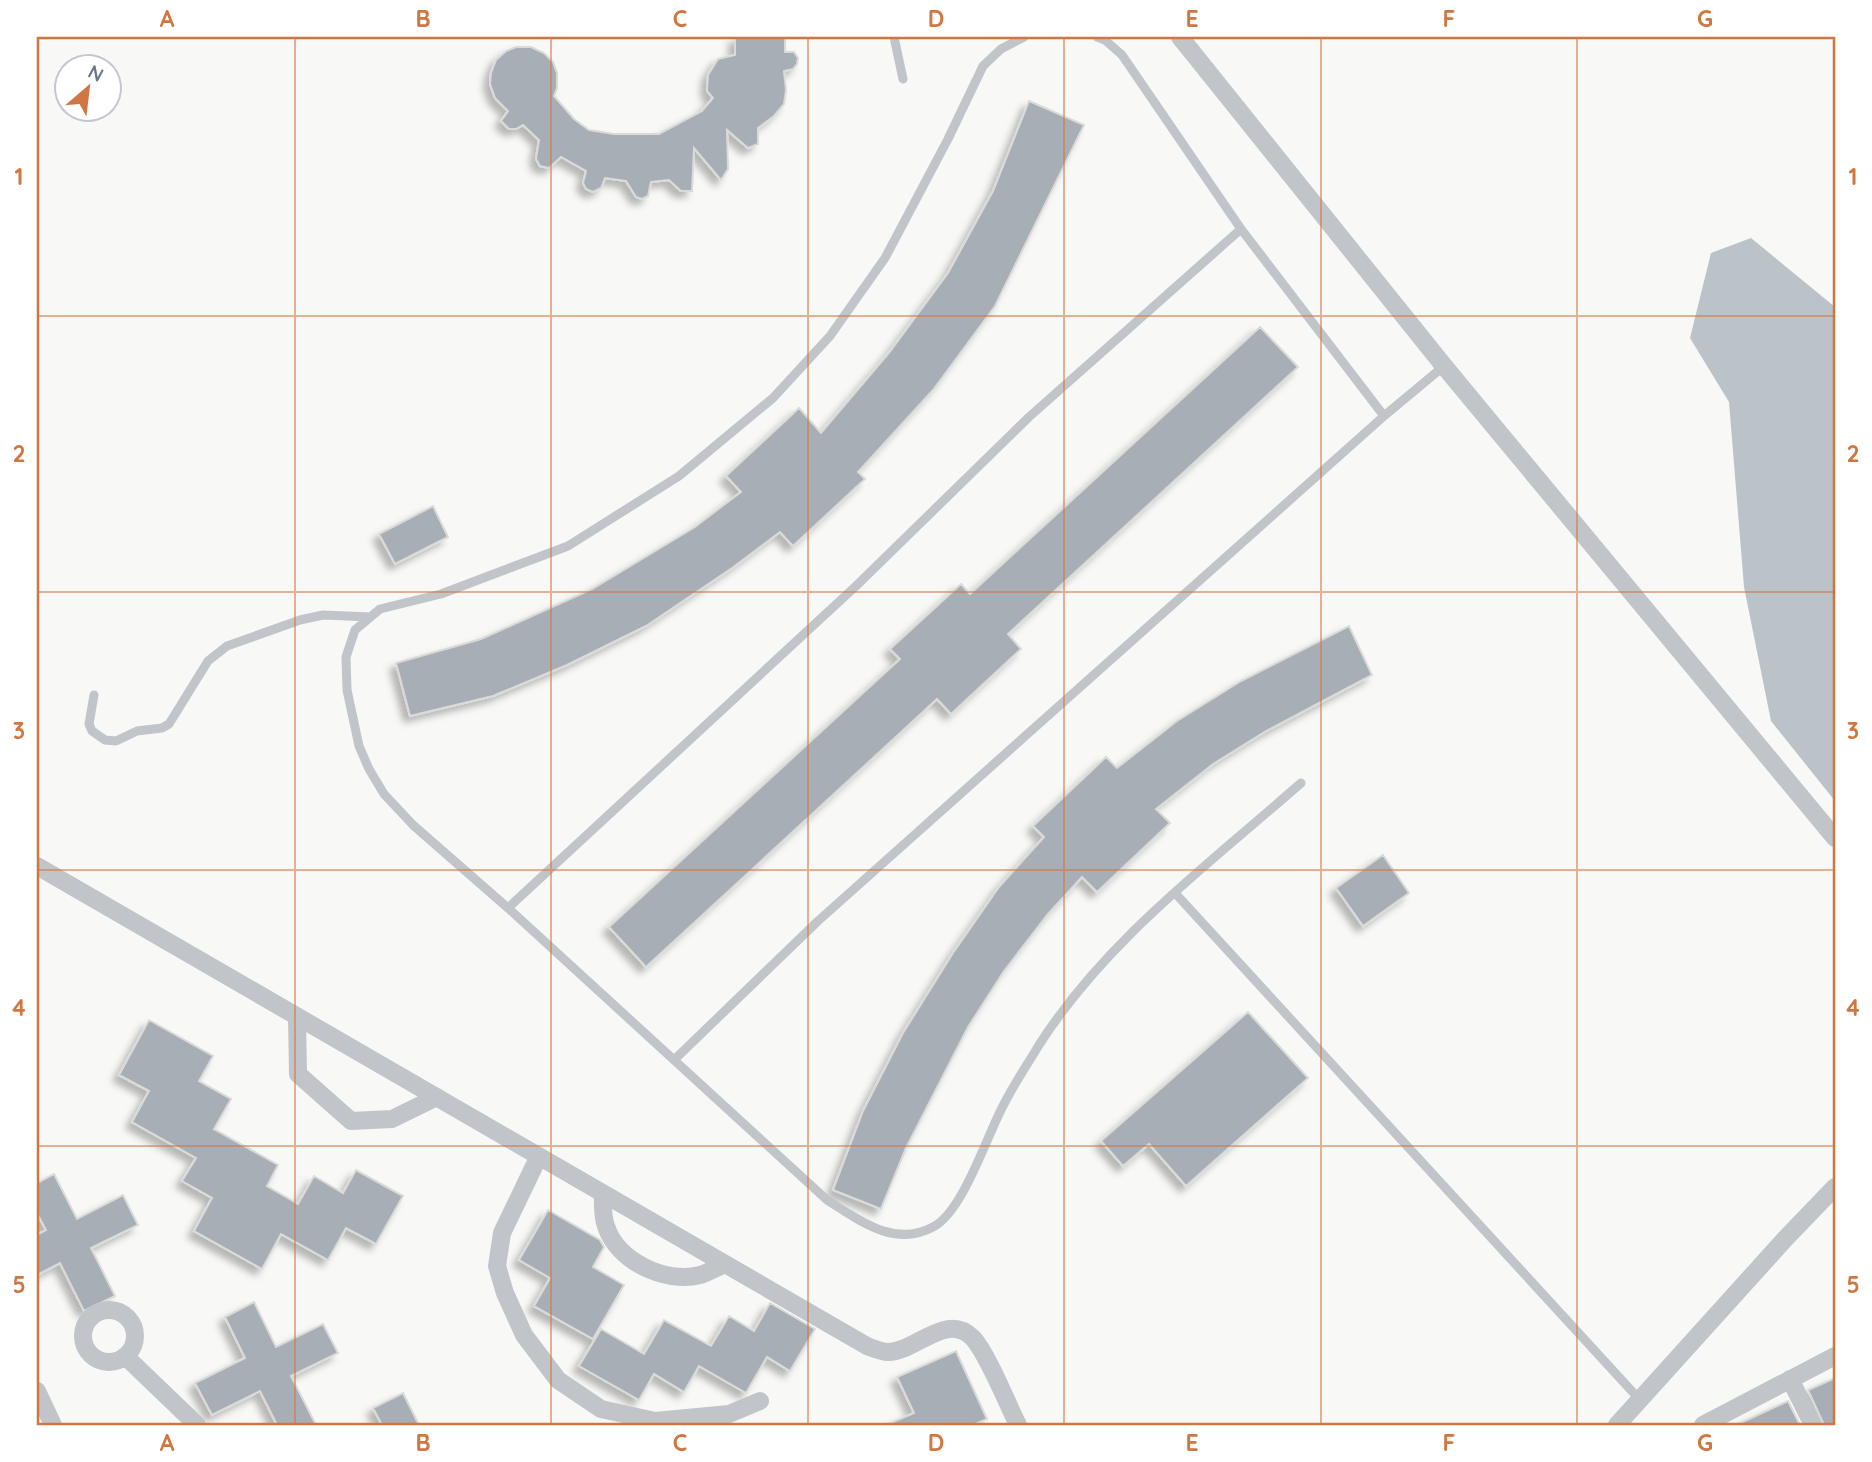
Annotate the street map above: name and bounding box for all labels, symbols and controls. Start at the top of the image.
text: A [160,4,175,33]
text: B [415,4,431,33]
text: C [673,4,687,33]
text: D [928,4,944,33]
text: E [1185,4,1199,33]
text: F [1443,4,1455,33]
text: G [1697,4,1713,33]
north arrow [52,52,122,122]
text: N [84,59,108,87]
text: 1 [15,162,23,191]
text: 1 [1849,162,1857,191]
text: 2 [12,439,26,468]
text: 2 [1846,439,1860,468]
text: 3 [13,716,25,745]
text: 3 [1847,716,1859,745]
text: 4 [12,993,26,1022]
text: 4 [1846,993,1860,1022]
text: 5 [12,1270,26,1299]
text: 5 [1846,1270,1860,1299]
text: A [160,1428,175,1457]
text: B [415,1428,431,1457]
text: C [673,1428,687,1457]
text: D [928,1428,944,1457]
text: E [1185,1428,1199,1457]
text: F [1443,1428,1455,1457]
text: G [1697,1428,1713,1457]

